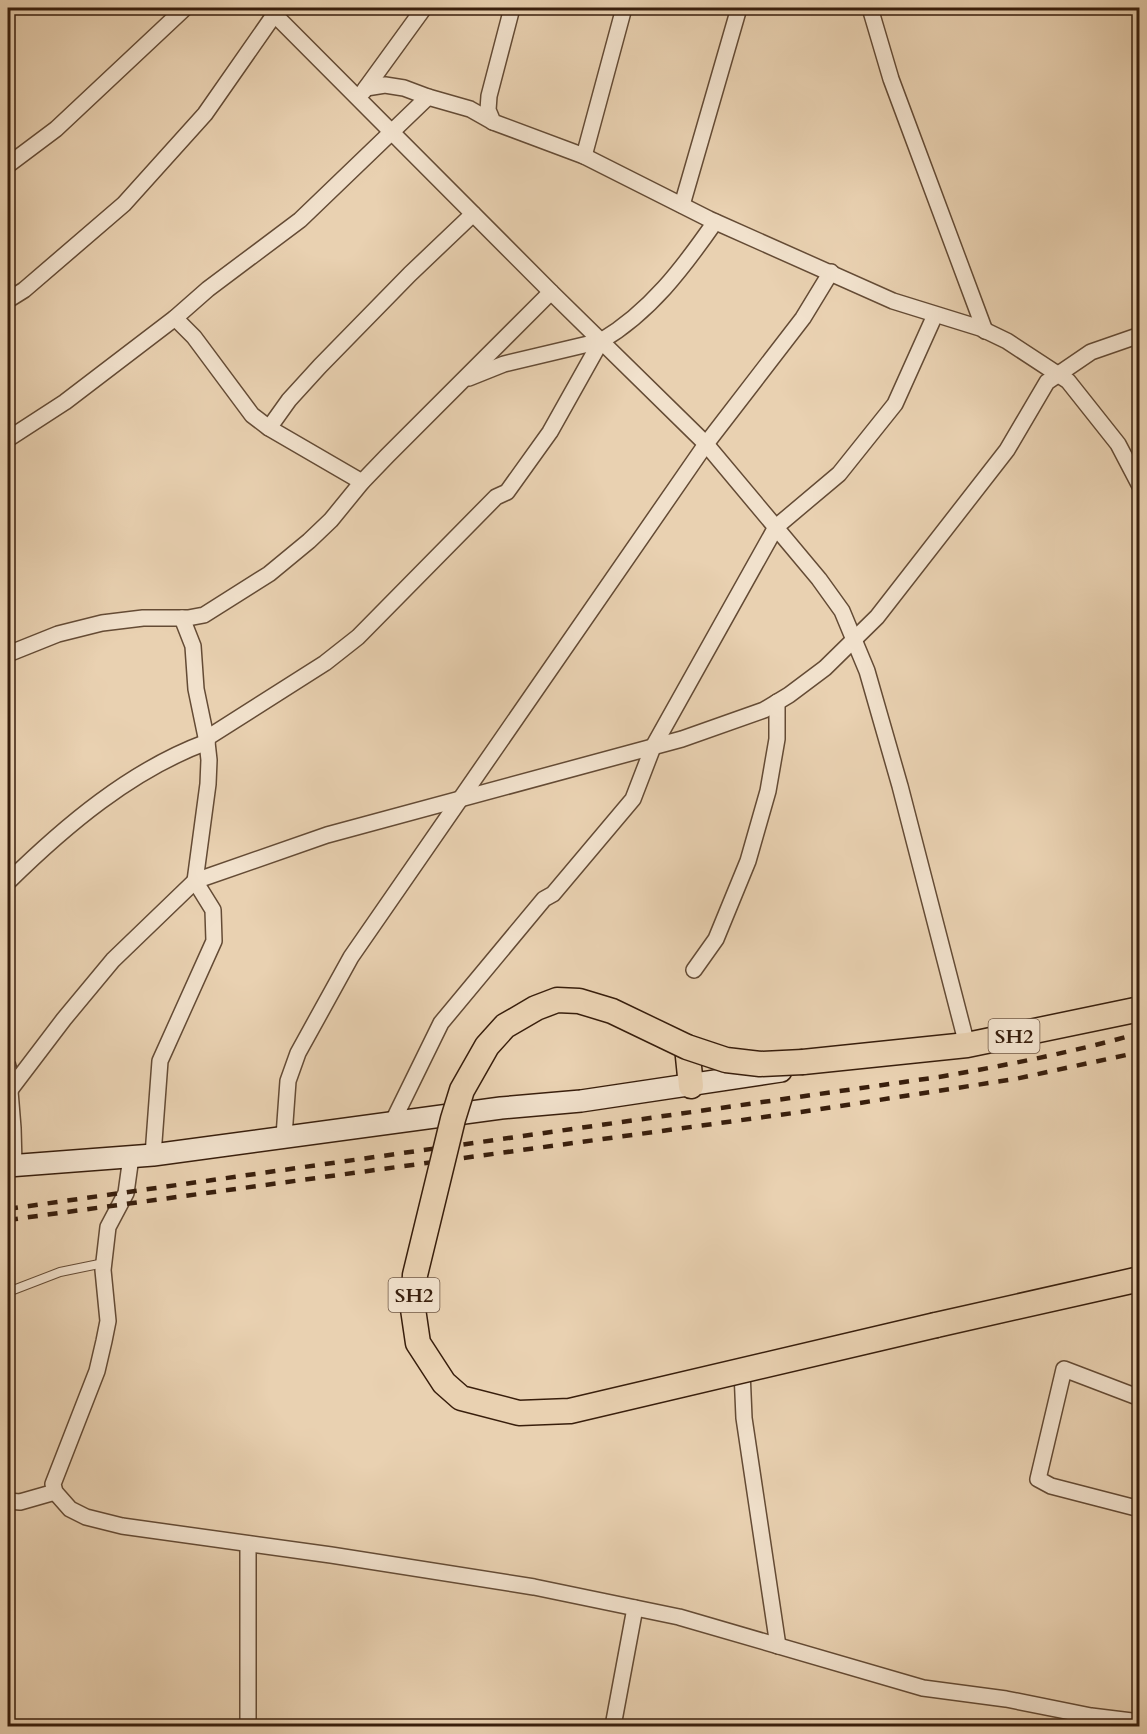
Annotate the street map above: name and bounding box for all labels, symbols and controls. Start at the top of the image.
road number: SH2 [988,1019,1040,1053]
road number: SH2 [388,1278,440,1312]

